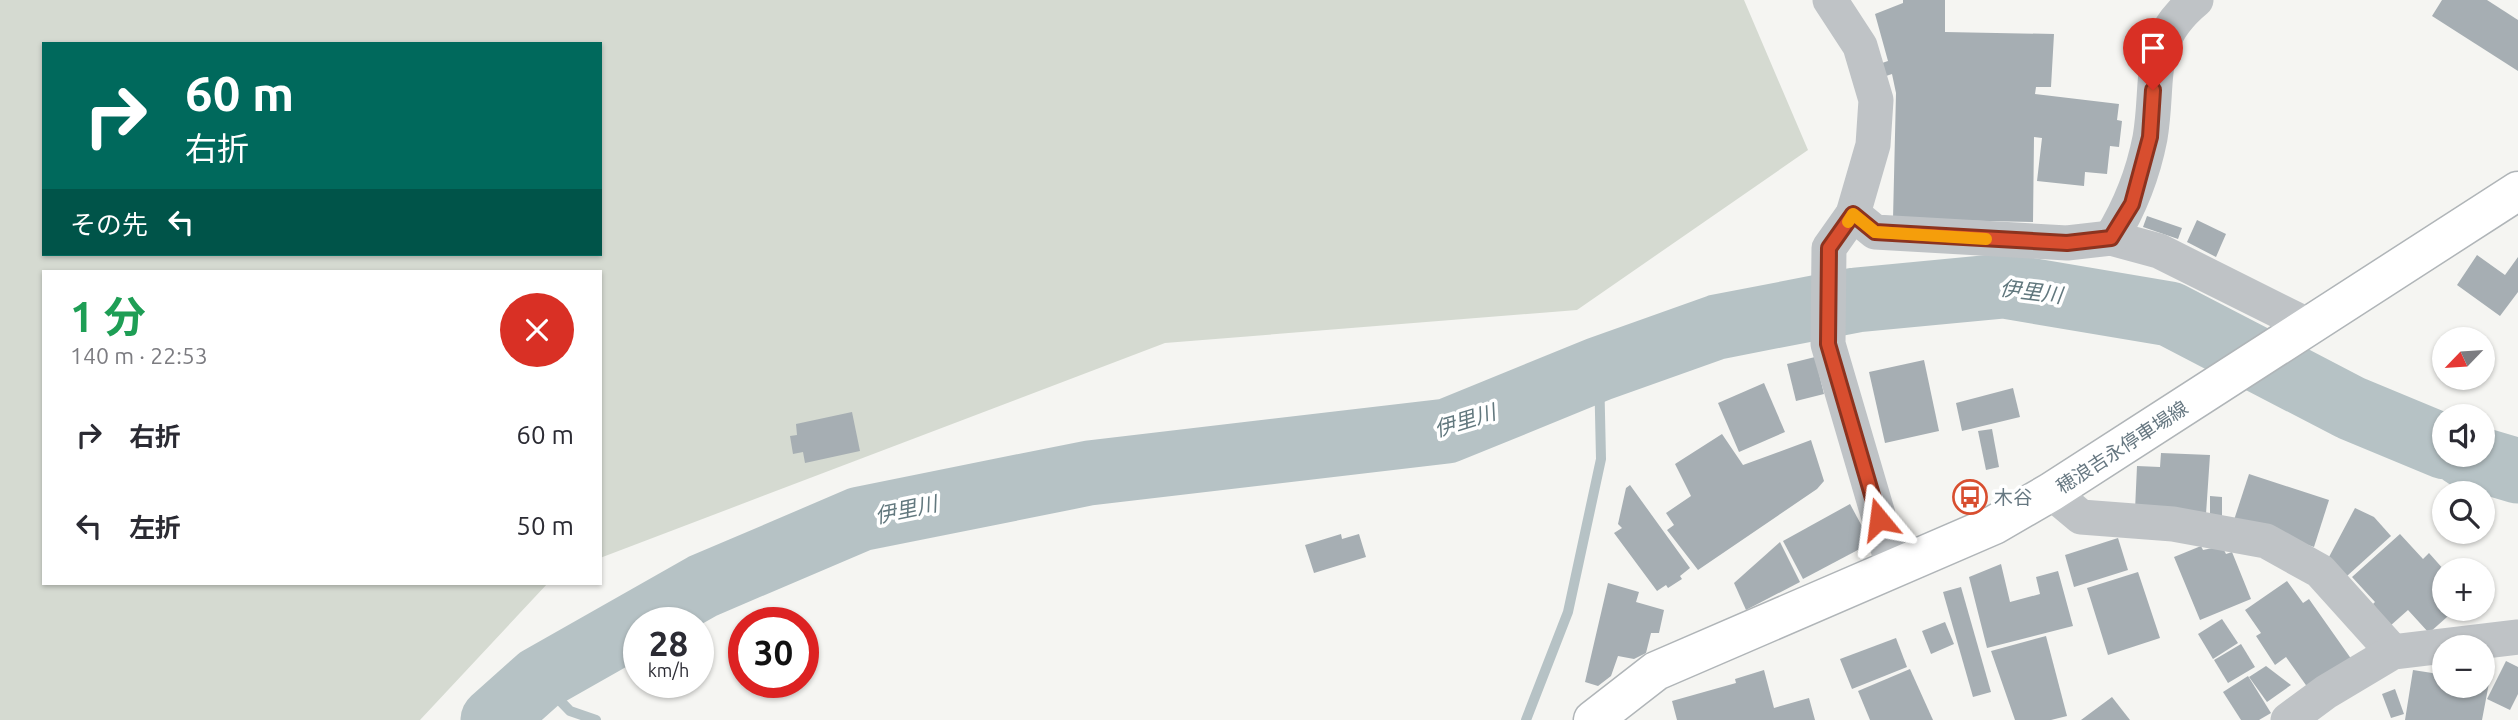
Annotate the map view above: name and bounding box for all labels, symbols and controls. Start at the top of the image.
pin [2123,18,2183,90]
icon: arrive [2134,29,2172,67]
text: 60 m [185,65,294,120]
icon: right [70,70,161,161]
text: 右折 [185,130,249,166]
icon: left [162,203,200,241]
text: その先 [70,210,148,239]
water label: 伊里川 [1998,275,2066,307]
text: 1 分 [70,293,146,340]
button: close [500,293,574,367]
north arrow [2432,327,2496,390]
map controls [2432,327,2495,698]
text: 140 m · 22:53 [70,343,208,368]
street label: 穂浪吉永停車場線 [2052,396,2192,498]
water label: 伊里川 [1431,399,1500,441]
button: sound [2432,404,2495,467]
icon: right [70,416,108,454]
text: 60 m [516,420,574,449]
text: 右折 [129,422,181,451]
bus stop icon: 木谷 [1951,478,1989,516]
button: search [2432,481,2495,544]
position arrow [1842,482,1916,556]
place label: 木谷 [1994,486,2032,508]
water label: 伊里川 [872,490,941,527]
icon: left [70,507,108,545]
text: 50 m [516,511,574,540]
text: 左折 [129,513,181,542]
button: + [2432,558,2495,621]
speed limit sign: 30 [728,607,819,698]
text: 28 [649,623,688,663]
button: − [2432,635,2495,698]
text: km/h [648,660,689,680]

